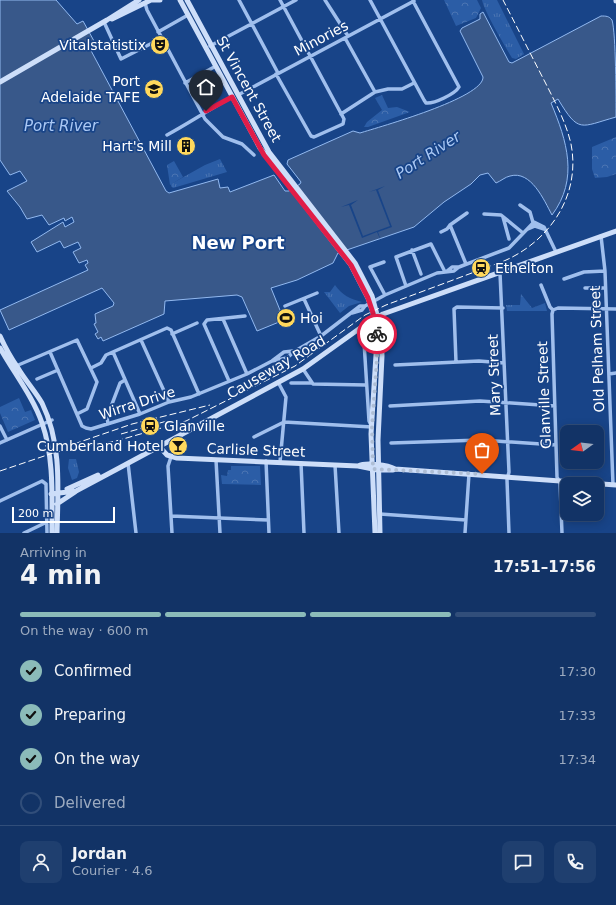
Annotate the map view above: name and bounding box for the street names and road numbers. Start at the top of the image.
street label: Minories [291,17,351,59]
street label: St Vincent Street [213,33,285,145]
street label: Old Pelham Street [587,285,607,413]
street label: Causeway Road [224,332,328,402]
street label: Mary Street [485,333,503,416]
street label: Glanville Street [534,340,554,449]
street label: Wirra Drive [97,383,177,423]
street label: Carlisle Street [206,440,306,460]

